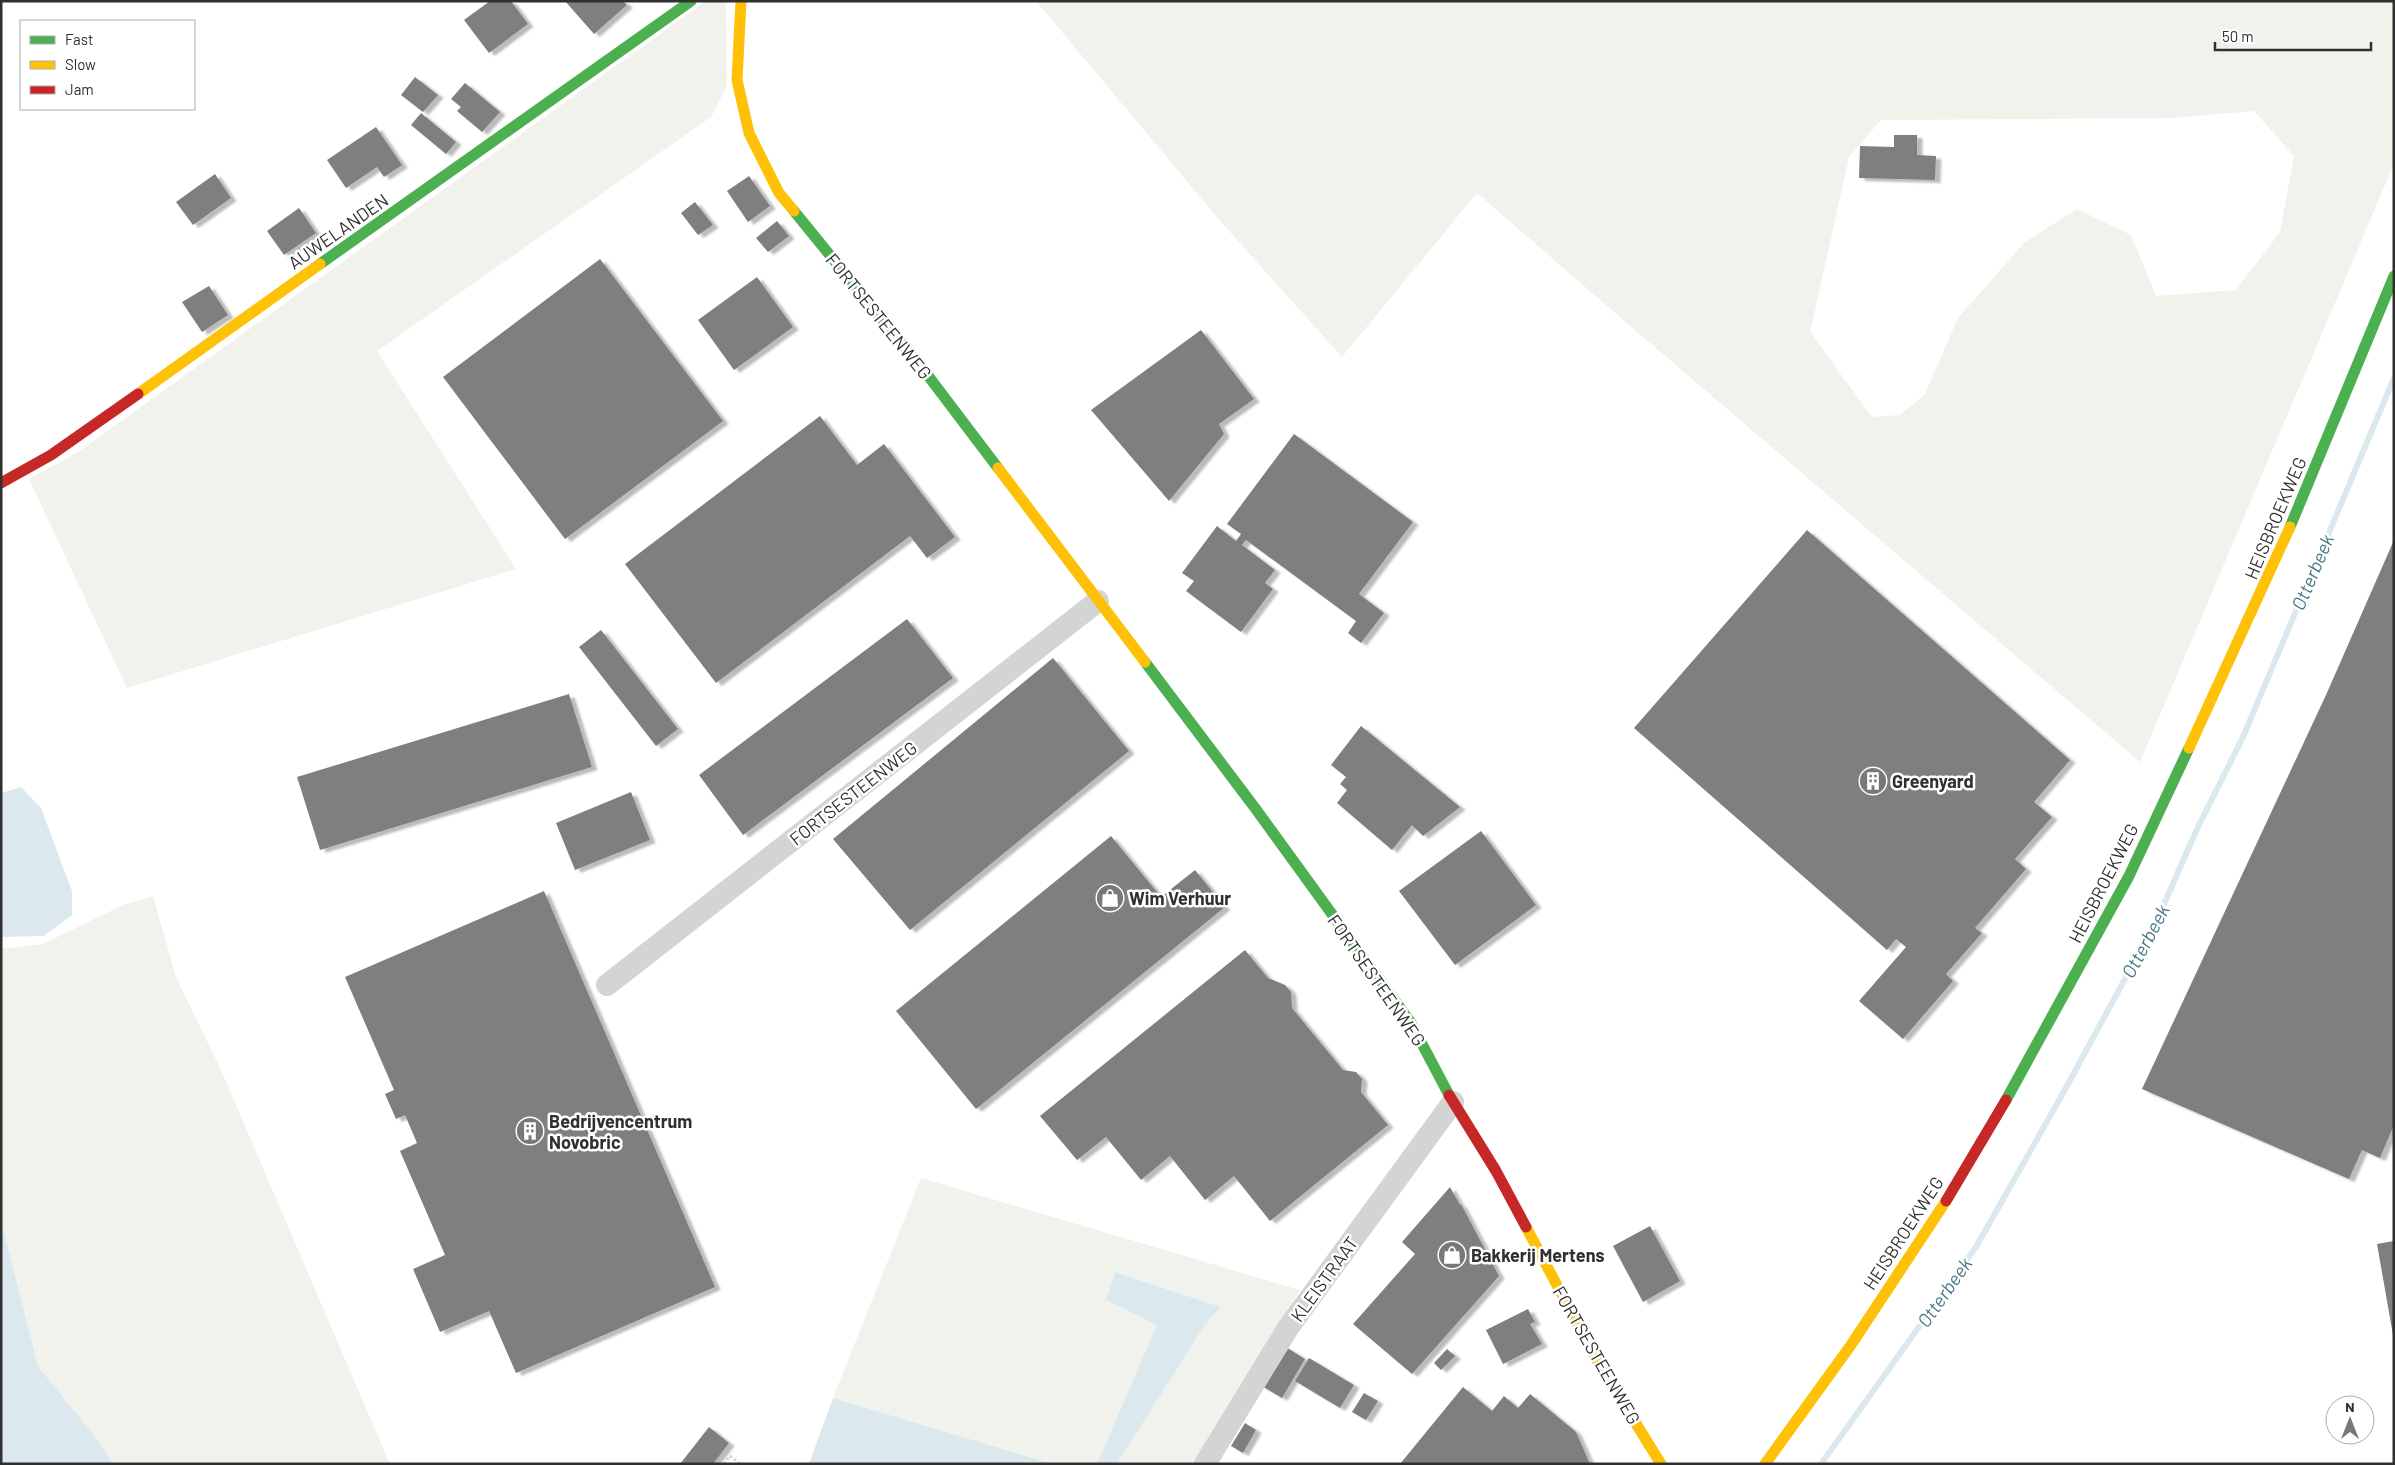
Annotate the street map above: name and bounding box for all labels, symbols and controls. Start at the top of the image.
legend [20,20,195,110]
scale bar [2215,20,2371,52]
text: 50 m [2222,27,2254,45]
text: Fast [65,30,93,48]
text: Slow [65,55,96,73]
text: Jam [65,80,94,98]
street label: AUWELANDEN [284,188,392,274]
street label: FORTSESTEENWEG [821,249,937,383]
street label: HEISBROEKWEG [2239,454,2311,582]
water label: Otterbeek [2286,530,2338,613]
street label: FORTSESTEENWEG [785,736,921,850]
building icon: Greenyard [1858,766,1888,796]
place label: Greenyard [1892,770,1974,792]
street label: HEISBROEKWEG [2064,820,2142,946]
shop icon: Wim Verhuur [1095,883,1125,913]
place label: Wim Verhuur [1129,887,1231,909]
water label: Otterbeek [2116,900,2174,982]
street label: FORTSESTEENWEG [1323,910,1431,1050]
place label: Bedrijvencentrum Novobric [549,1110,692,1153]
building icon: Bedrijvencentrum Novobric [515,1116,545,1146]
street label: HEISBROEKWEG [1858,1172,1948,1294]
street label: KLEISTRAAT [1286,1232,1362,1326]
shop icon: Bakkerij Mertens [1437,1240,1467,1270]
place label: Bakkerij Mertens [1471,1244,1605,1266]
water label: Otterbeek [1912,1252,1977,1331]
street label: FORTSESTEENWEG [1549,1282,1645,1428]
north arrow [2325,1395,2375,1445]
text: N [2345,1398,2355,1415]

